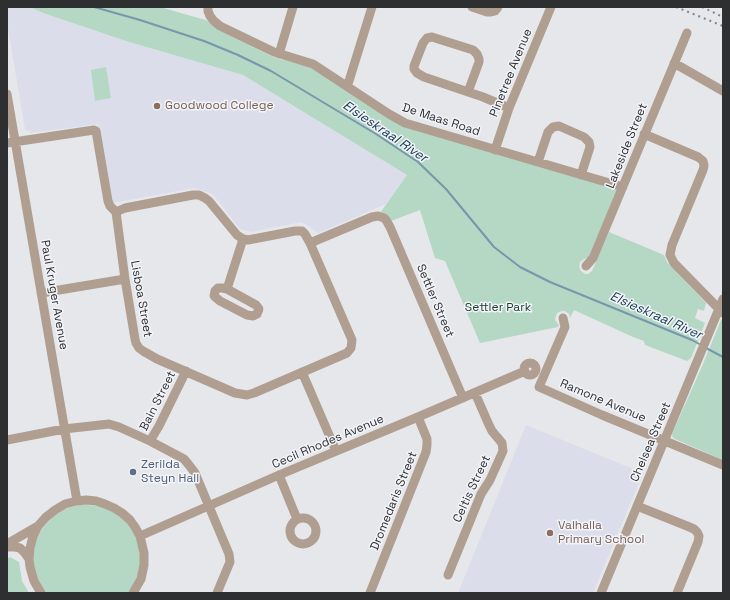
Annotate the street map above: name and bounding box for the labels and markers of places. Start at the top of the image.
place label: Goodwood College [165,99,274,113]
marker: Goodwood College [152,101,162,111]
place label: Zerilda Steyn Hall [141,458,199,486]
marker: Zerilda Steyn Hall [128,467,138,477]
place label: Valhalla Primary School [558,519,645,547]
marker: Valhalla Primary School [545,528,555,538]

